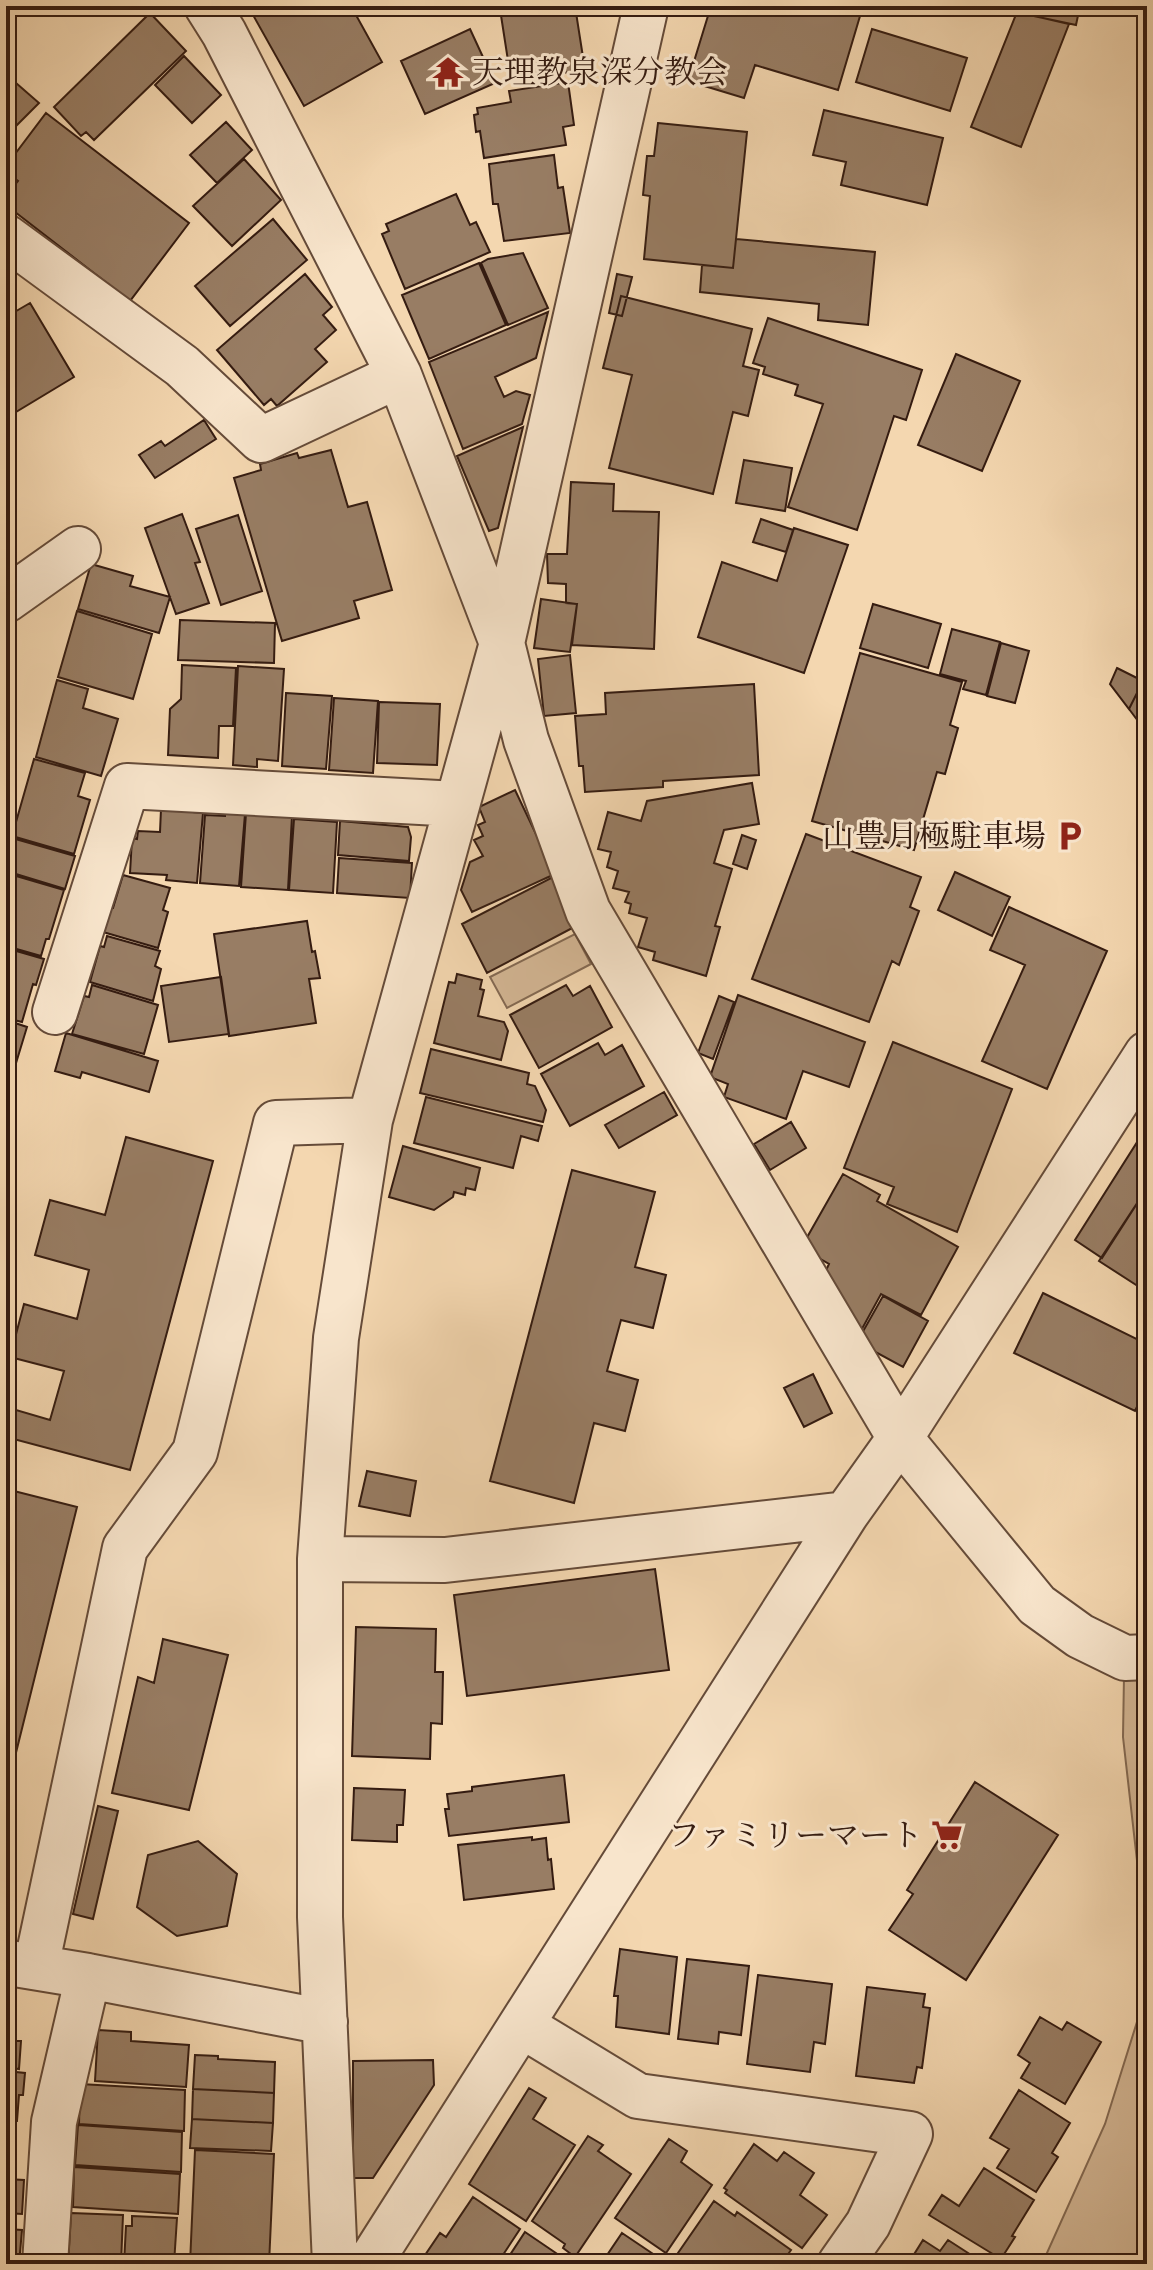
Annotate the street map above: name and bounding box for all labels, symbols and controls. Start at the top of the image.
place label: 天理教泉深分教会 [472,53,728,93]
temple icon: 天理教泉深分教会 [431,55,465,89]
place label: 山豊月極駐車場 [822,817,1046,857]
parking icon: 山豊月極駐車場 [1053,819,1087,853]
place label: ファミリーマート [668,1816,923,1856]
supermarket icon: ファミリーマート [930,1818,964,1852]

